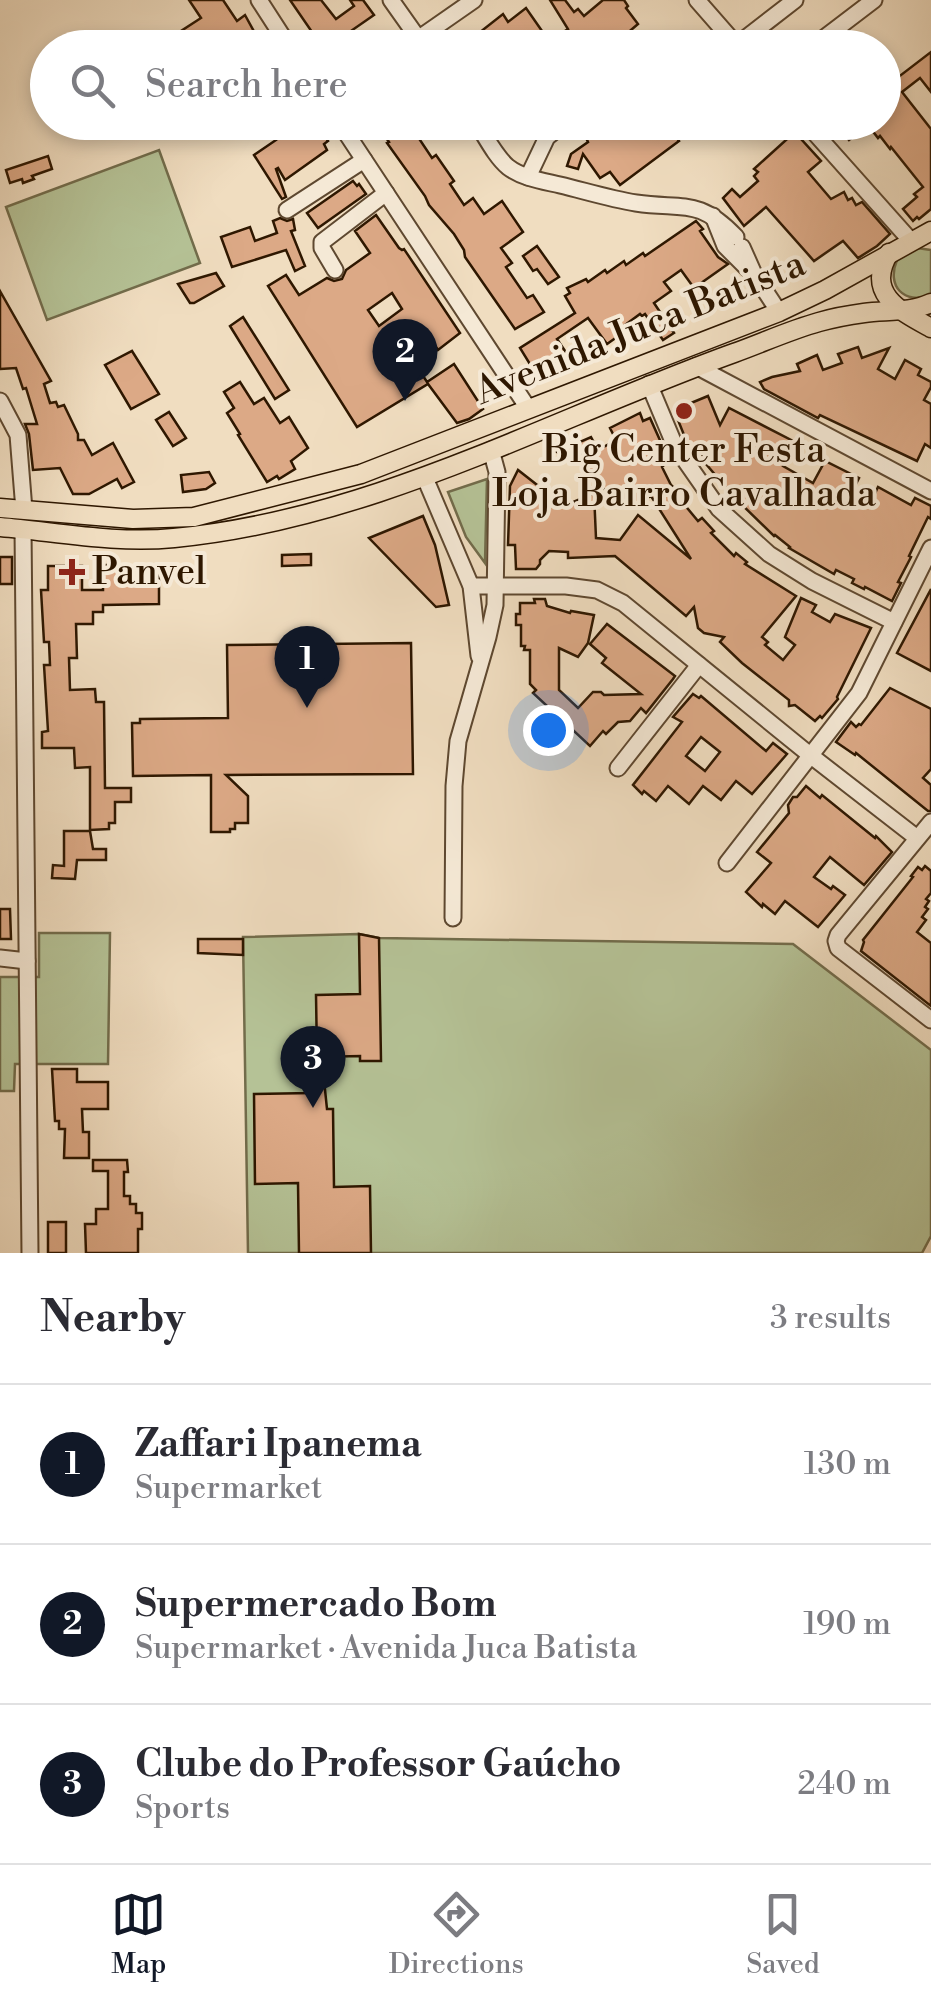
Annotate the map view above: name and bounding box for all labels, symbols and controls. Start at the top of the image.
search box [30,30,901,140]
icon: search [65,58,120,113]
text: Search here [145,62,348,109]
street label: Avenida Juca Batista [467,240,813,416]
pin: 2 [372,318,438,401]
marker: Big Center Festa Loja Bairro Cavalhada [673,400,695,422]
place label: Big Center Festa Loja Bairro Cavalhada [492,427,877,518]
place label: Panvel [92,549,206,596]
marker: Panvel [61,561,83,583]
pin: 1 [274,626,340,708]
your location [523,705,574,756]
pin: 3 [280,1026,346,1108]
text: Nearby [40,1292,185,1345]
text: 3 results [770,1298,891,1338]
text: Zaffari Ipanema [135,1421,421,1468]
text: 1 [65,1444,80,1484]
text: 130 m [804,1444,891,1484]
text: Supermarket [135,1468,322,1508]
text: Supermercado Bom [135,1581,496,1628]
text: 2 [62,1604,83,1644]
text: 190 m [803,1604,891,1644]
text: Supermarket · Avenida Juca Batista [135,1628,637,1668]
text: Clube do Professor Gaúcho [135,1741,621,1788]
text: 3 [63,1764,82,1804]
text: 240 m [798,1764,891,1804]
text: Sports [135,1788,230,1828]
tab: Map [111,1887,166,1982]
tab: Directions [389,1887,524,1982]
tab: Saved [746,1887,820,1982]

